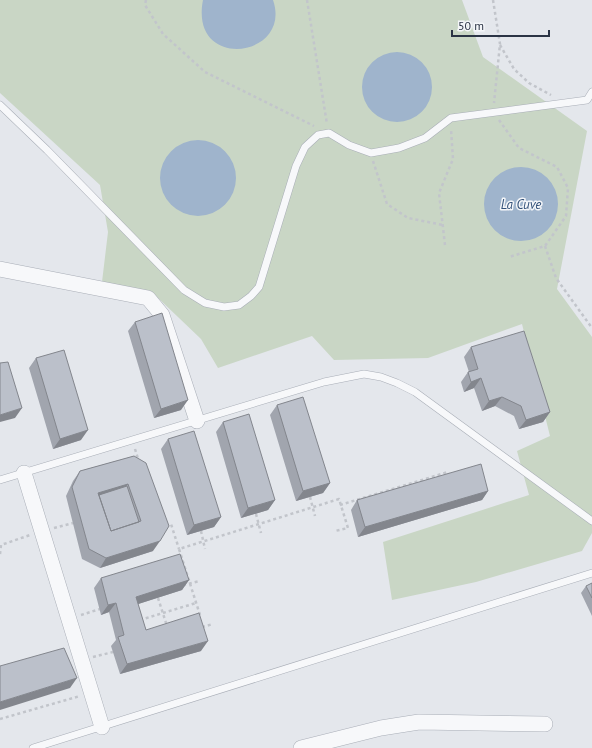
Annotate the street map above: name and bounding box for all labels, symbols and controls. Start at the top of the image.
scale bar [452,12,549,38]
text: 50 m [458,18,484,33]
water label: La Cuve [501,196,541,213]

